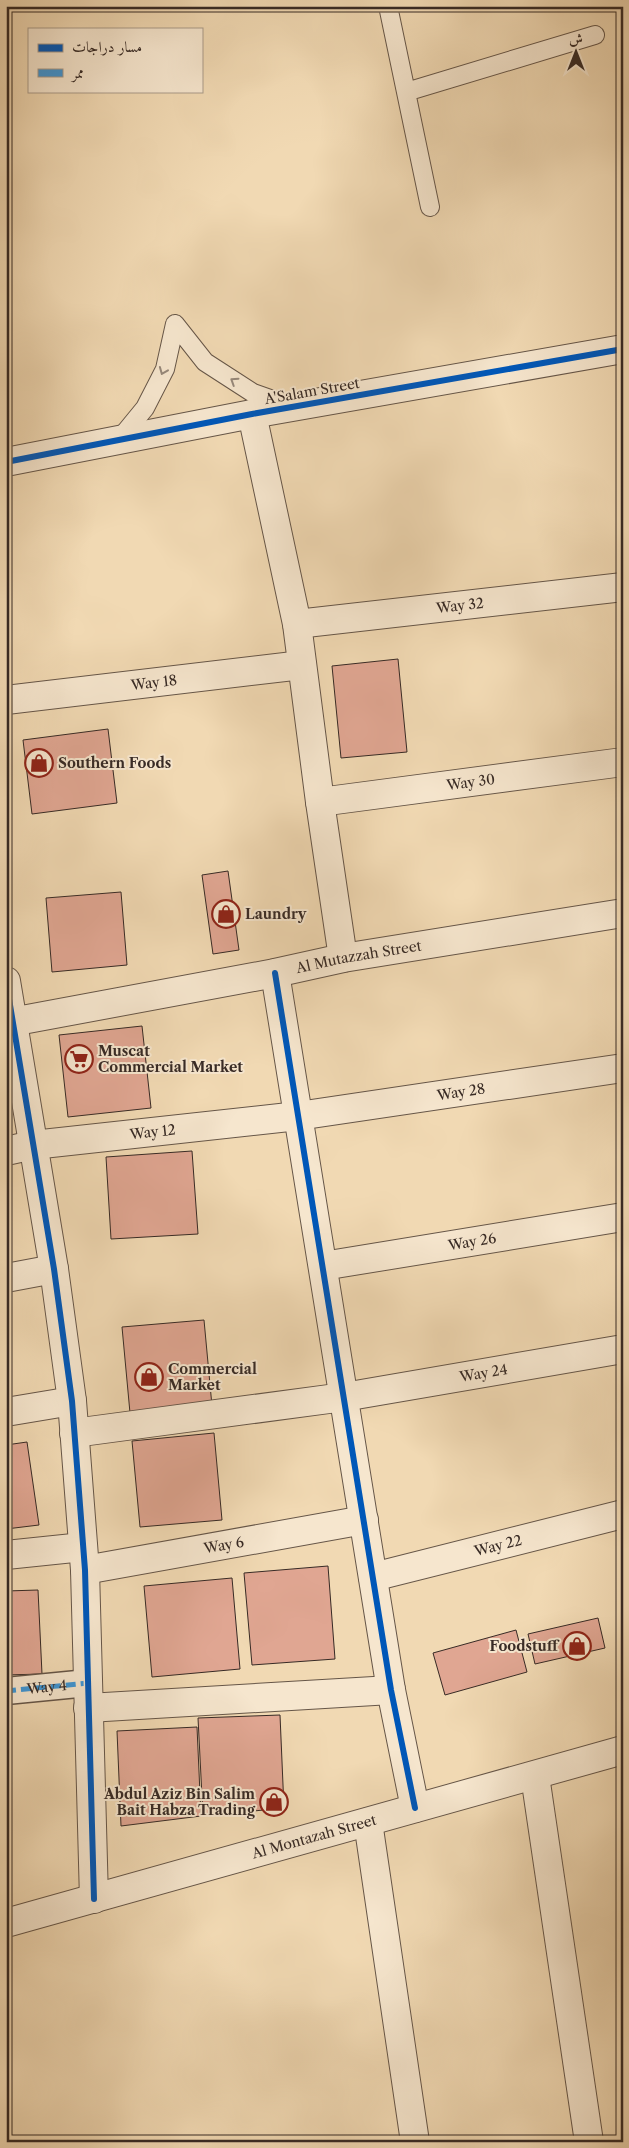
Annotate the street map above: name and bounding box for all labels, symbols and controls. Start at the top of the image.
legend [28,28,202,92]
north arrow [552,28,602,78]
text: ش [569,30,583,48]
text: مسار دراجات [72,37,142,56]
text: ممر [70,63,84,83]
one-way arrow [159,366,169,375]
street label: A'Salam Street [262,374,361,408]
one-way arrow [230,378,240,387]
street label: Way 32 [434,594,485,617]
street label: Way 18 [129,671,178,694]
shop icon: Southern Foods [24,748,54,778]
place label: Southern Foods [58,754,171,772]
street label: Way 30 [444,770,496,794]
shop icon: Laundry [211,899,241,929]
place label: Laundry [245,905,307,923]
street label: Al Mutazzah Street [293,937,423,977]
place label: Muscat Commercial Market [98,1042,243,1076]
supermarket icon: Muscat Commercial Market [64,1044,94,1074]
street label: Way 28 [435,1079,486,1105]
street label: Way 12 [128,1120,177,1143]
street label: Way 26 [446,1229,497,1255]
place label: Commercial Market [168,1360,257,1394]
street label: Way 24 [457,1360,509,1386]
shop icon: Commercial Market [134,1362,164,1392]
street label: Way 22 [471,1531,524,1560]
street label: Way 6 [201,1533,245,1558]
shop icon: Foodstuff [562,1631,592,1661]
place label: Foodstuff [489,1637,560,1655]
street label: Way 4 [25,1676,68,1698]
place label: Abdul Aziz Bin Salim Bait Habza Trading [103,1785,256,1819]
shop icon: Abdul Aziz Bin Salim Bait Habza Trading [259,1787,289,1817]
street label: Al Montazah Street [249,1811,379,1863]

